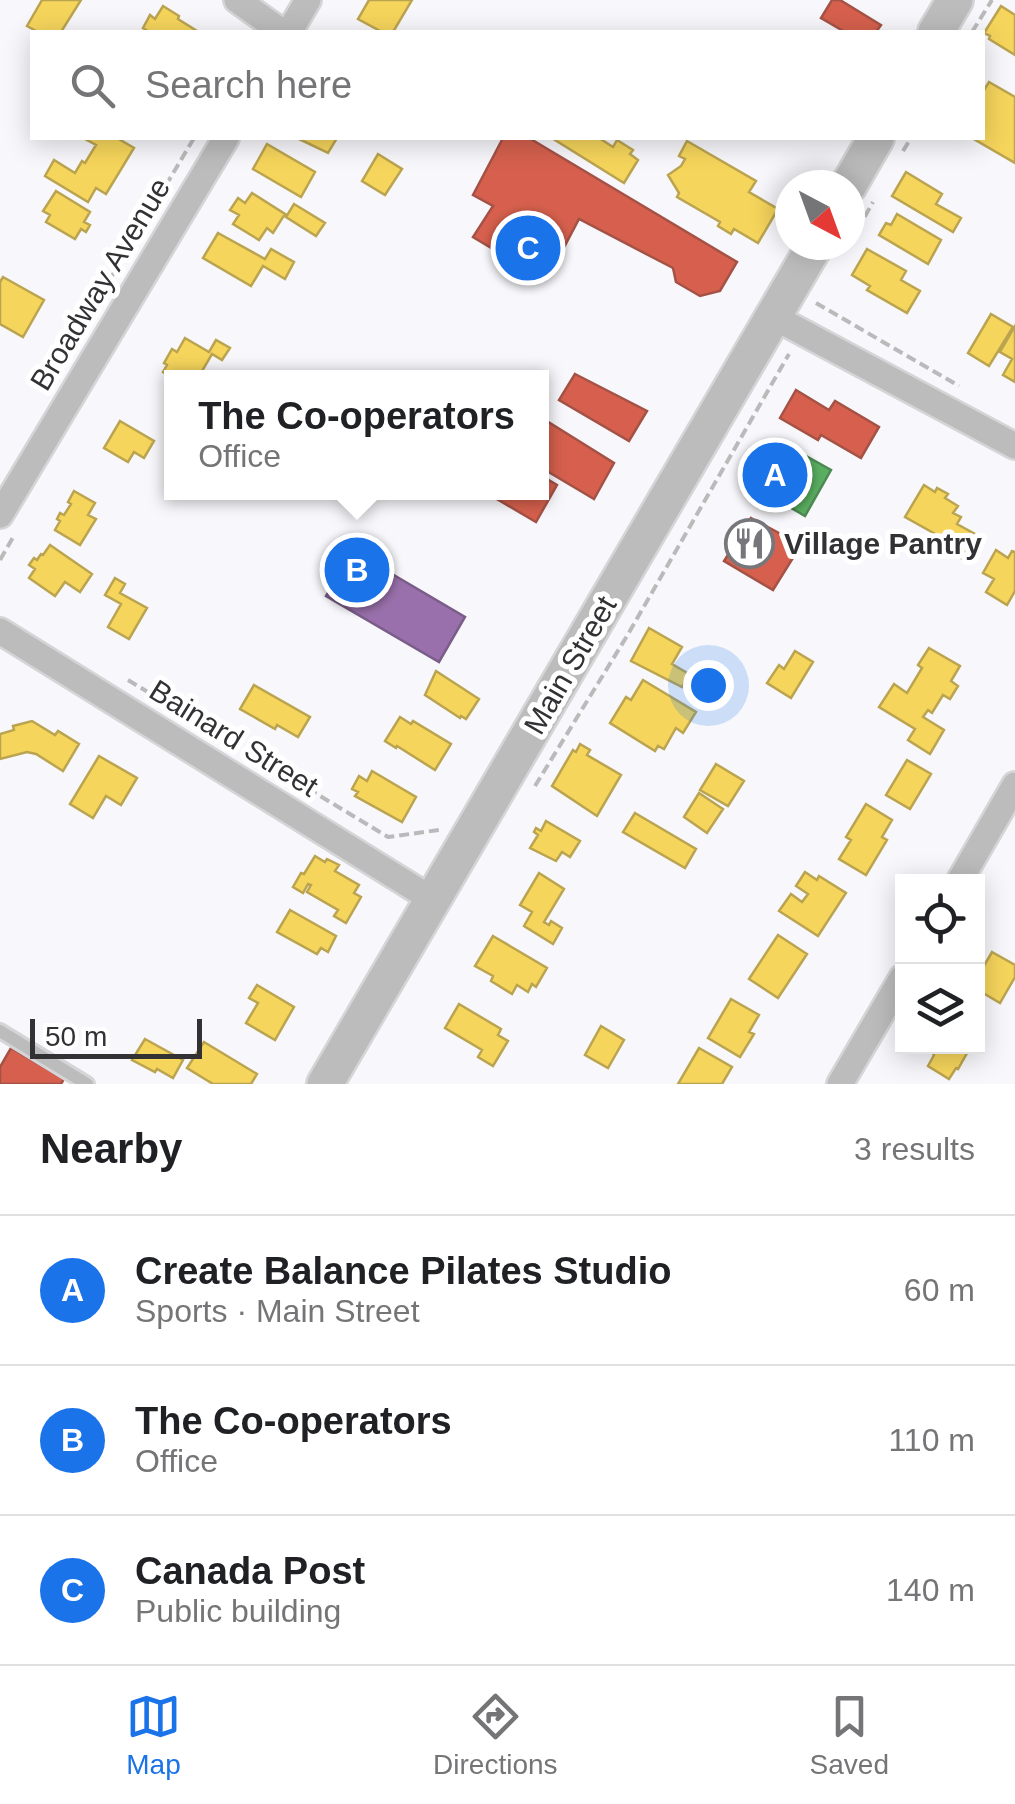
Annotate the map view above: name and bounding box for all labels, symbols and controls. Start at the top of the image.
search box [30,30,985,140]
icon: search [65,58,120,113]
text: Search here [145,64,352,106]
north arrow [775,170,865,260]
street label: Broadway Avenue [24,172,176,396]
pin: C [496,210,560,286]
popup [164,370,549,500]
text: The Co-operators [198,395,515,437]
text: Office [198,438,281,474]
pin: A [742,438,808,512]
restaurant icon: Village Pantry [723,517,775,569]
place label: Village Pantry [784,527,982,560]
pin: B [324,532,390,608]
street label: Main Street [517,590,623,740]
your location [683,660,734,711]
street label: Bainard Street [144,673,325,803]
map controls [895,874,985,1054]
button: locate [895,874,985,964]
button: layers [895,964,985,1054]
scale bar [30,1014,202,1058]
text: 50 m [45,1021,107,1052]
text: Nearby [40,1125,182,1172]
text: 3 results [854,1131,975,1167]
text: Create Balance Pilates Studio [135,1250,671,1292]
text: A [61,1272,84,1308]
text: 60 m [904,1272,975,1308]
text: Sports · Main Street [135,1293,420,1329]
text: The Co-operators [135,1400,452,1442]
text: B [61,1422,84,1458]
text: 110 m [888,1422,975,1458]
text: Office [135,1443,218,1479]
text: Canada Post [135,1550,365,1592]
text: C [61,1572,84,1608]
text: 140 m [886,1572,975,1608]
text: Public building [135,1593,341,1629]
tab: Map [126,1689,181,1781]
tab: Directions [433,1689,558,1781]
tab: Saved [810,1689,889,1781]

